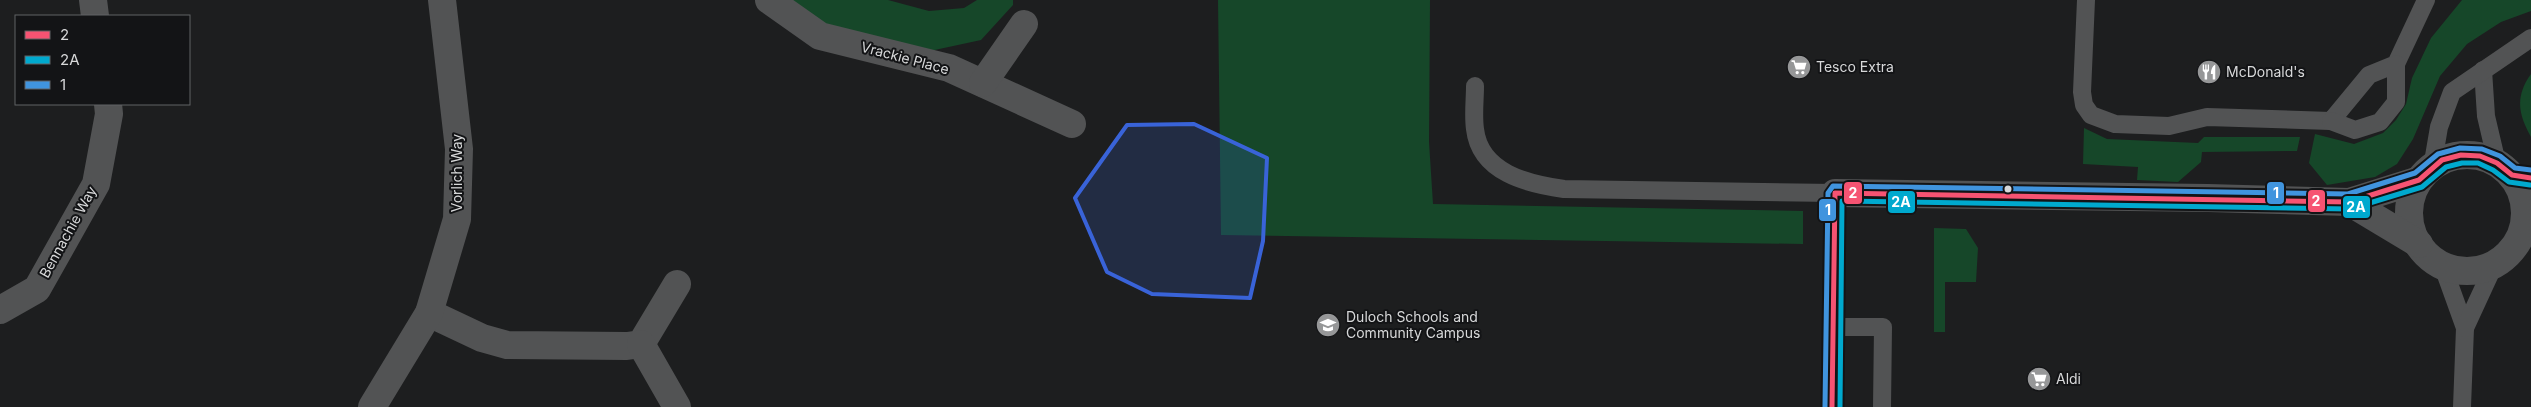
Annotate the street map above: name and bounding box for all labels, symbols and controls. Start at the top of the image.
legend [15,15,190,105]
text: 2 [60,25,69,44]
street label: Vrackie Place [859,38,951,77]
text: 2A [60,50,80,69]
supermarket icon: Tesco Extra [1786,54,1812,80]
place label: Tesco Extra [1816,58,1894,75]
restaurant icon: McDonald's [2196,59,2222,85]
place label: McDonald's [2226,63,2305,80]
text: 1 [60,75,66,94]
street label: Vorlich Way [448,134,465,212]
line badge: 2 [1843,181,1863,205]
line badge: 1 [2266,181,2285,205]
street label: Bennachie Way [35,183,100,281]
text: 2 [1849,184,1858,201]
unlabelled marker [2003,184,2013,194]
text: 1 [2273,184,2279,201]
line badge: 2 [2307,189,2326,213]
line badge: 2A [1887,190,1916,214]
text: 2 [2312,192,2321,209]
text: 2A [1891,193,1911,210]
line badge: 2A [2342,195,2371,219]
line badge: 1 [1818,198,1837,222]
text: 2A [2346,198,2366,215]
text: 1 [1825,201,1831,218]
place label: Duloch Schools and Community Campus [1346,308,1480,341]
school or university icon: Duloch Schools and Community Campus [1315,312,1341,338]
supermarket icon: Aldi [2026,366,2052,392]
place label: Aldi [2056,370,2081,387]

